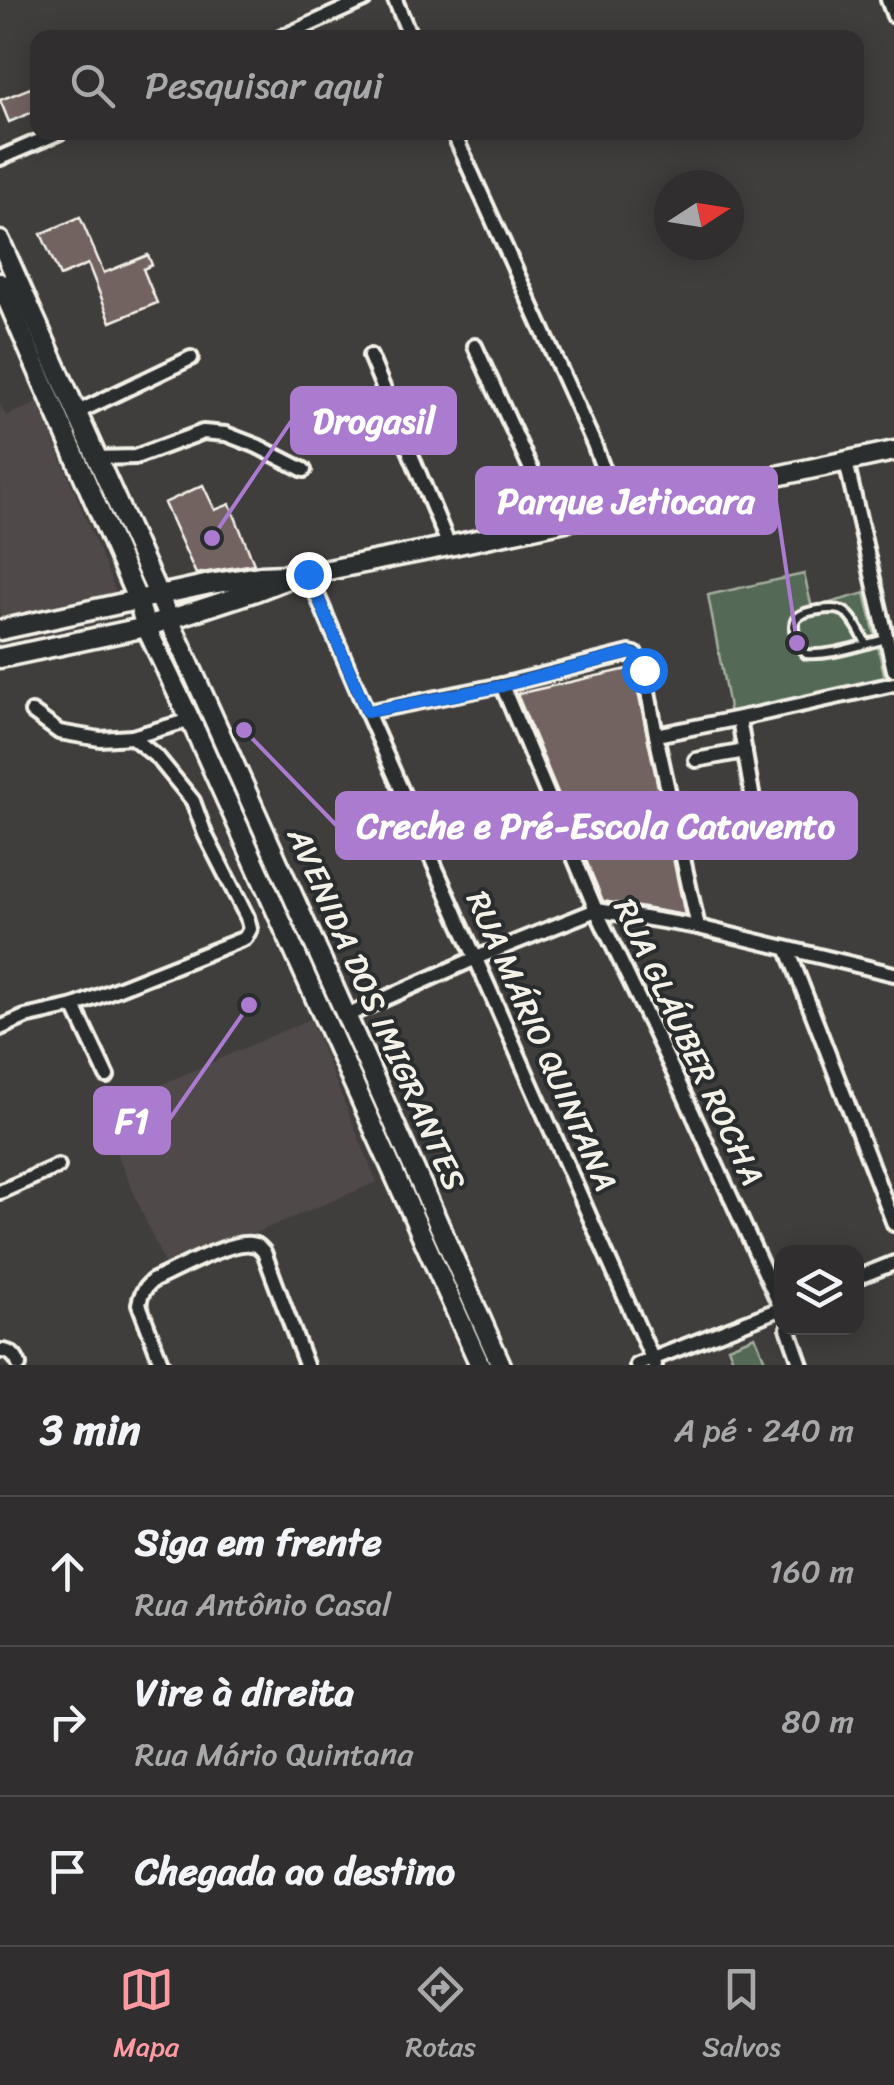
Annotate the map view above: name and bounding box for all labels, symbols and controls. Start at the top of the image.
search box [30,30,864,140]
text: Pesquisar aqui [145,52,383,119]
icon: search [65,58,120,113]
north arrow [654,170,744,260]
callout: Drogasil [292,388,455,453]
text: Drogasil [313,390,437,452]
callout: Parque Jetiocara [477,468,776,533]
text: Parque Jetiocara [497,470,756,532]
route end [286,552,332,598]
route start [622,648,668,694]
callout: Creche e Pré-Escola Catavento [337,793,856,858]
text: Creche e Pré-Escola Catavento [356,795,836,857]
street label: AVENIDA DOS IMIGRANTES [270,817,483,1201]
street label: RUA MÁRIO QUINTANA [450,881,634,1201]
street label: RUA GLÁUBER ROCHA [597,889,780,1195]
callout: F1 [95,1088,169,1153]
text: F1 [114,1090,149,1152]
map controls [774,1245,864,1335]
button: layers [774,1245,864,1335]
text: 3 min [40,1393,140,1467]
text: A pé · 240 m [675,1402,854,1459]
text: Siga em frente [135,1509,382,1576]
text: 160 m [769,1543,854,1600]
icon: ahead [40,1544,95,1599]
text: Rua Antônio Casal [135,1576,391,1633]
text: Vire à direita [135,1659,354,1726]
text: 80 m [782,1693,854,1750]
icon: right [40,1694,95,1749]
text: Rua Mário Quintana [135,1726,413,1783]
text: Chegada ao destino [135,1838,455,1905]
icon: arrive [40,1844,95,1899]
tab: Mapa [113,1962,179,2071]
tab: Rotas [405,1962,476,2071]
tab: Salvos [702,1962,781,2071]

